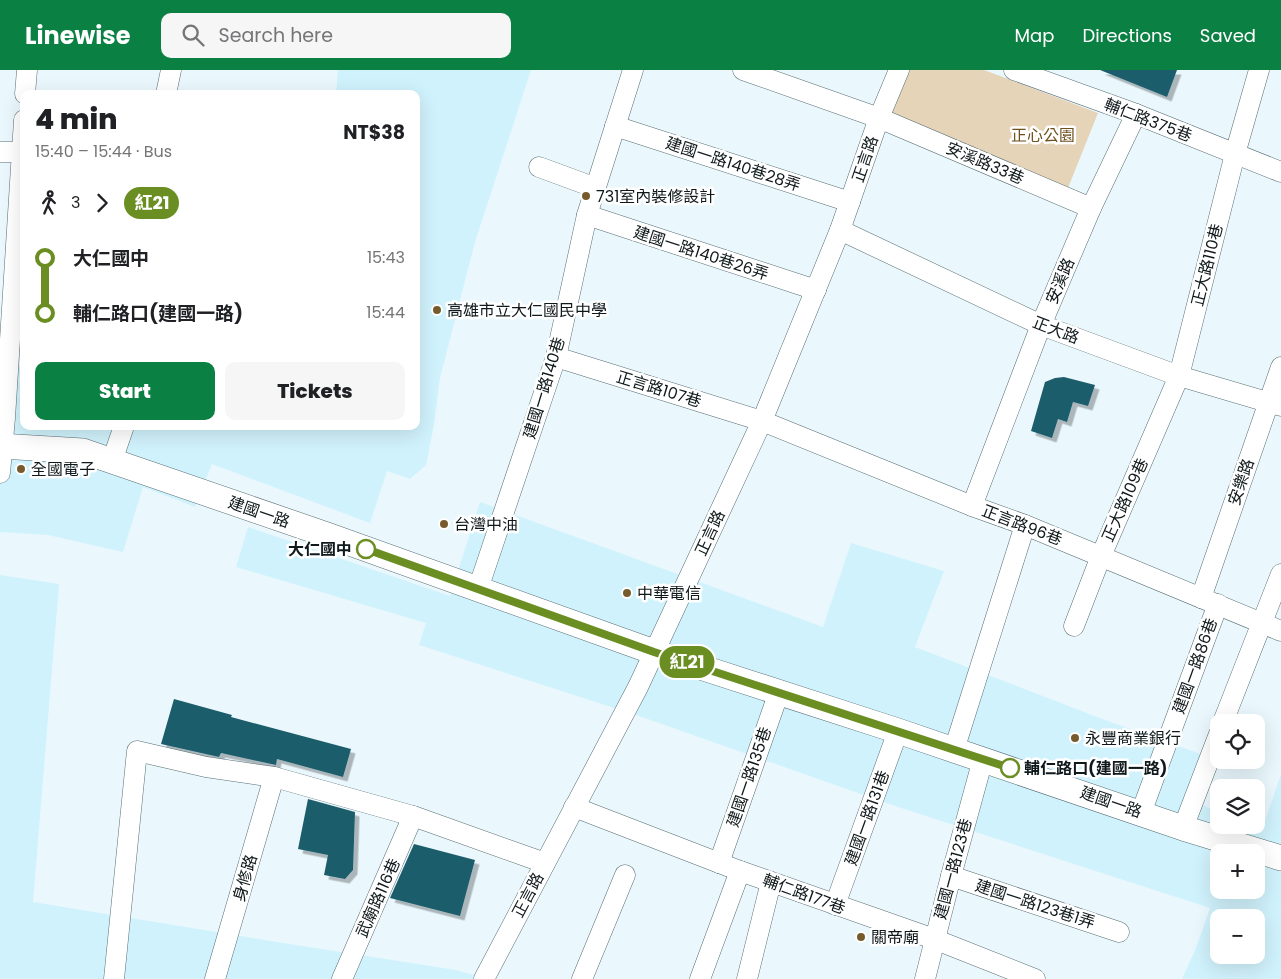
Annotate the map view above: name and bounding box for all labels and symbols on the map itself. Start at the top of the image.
street label: 輔仁路375巷 [1101,93,1195,147]
park label: 正心公園 [1011,124,1075,147]
street label: 建國一路140巷28弄 [663,131,803,197]
street label: 正言路 [846,133,884,185]
street label: 安溪路33巷 [942,136,1028,190]
place label: 731室內裝修設計 [596,185,715,208]
marker: 731室內裝修設計 [580,190,592,202]
street label: 建國一路140巷26弄 [631,220,771,286]
street label: 正大路110巷 [1186,221,1228,309]
street label: 安溪路 [1040,254,1080,308]
place label: 高雄市立大仁國民中學 [447,299,607,322]
marker: 高雄市立大仁國民中學 [431,304,443,316]
street label: 正大路 [1029,311,1083,349]
street label: 建國一路140巷 [518,334,570,442]
street label: 正言路107巷 [614,365,704,413]
street label: 正大路109巷 [1096,455,1154,545]
street label: 安樂路 [1222,456,1260,508]
place label: 全國電子 [31,458,95,481]
marker: 全國電子 [15,463,27,475]
street label: 建國一路 [225,491,293,533]
street label: 正言路96巷 [979,499,1065,551]
street label: 正言路 [689,506,731,560]
place label: 台灣中油 [454,513,518,536]
marker: 台灣中油 [438,518,450,530]
place label: 大仁國中 [288,538,352,561]
marker: 大仁國中 [356,539,376,559]
place label: 中華電信 [637,582,701,605]
marker: 中華電信 [621,587,633,599]
street label: 建國一路86巷 [1167,615,1223,717]
line badge: 紅21 [658,646,716,678]
street label: 建國一路135巷 [721,724,777,830]
place label: 永豐商業銀行 [1085,727,1181,750]
marker: 永豐商業銀行 [1069,732,1081,744]
place label: 輔仁路口(建國一路) [1024,757,1167,780]
marker: 輔仁路口(建國一路) [1000,758,1020,778]
street label: 建國一路131巷 [839,767,895,869]
street label: 建國一路 [1077,781,1145,823]
street label: 建國一路123巷 [928,816,978,922]
street label: 身修路 [227,852,263,904]
street label: 武廟路116巷 [350,855,406,941]
street label: 正言路 [507,868,549,922]
street label: 輔仁路177巷 [759,868,849,920]
street label: 建國一路123巷1弄 [972,874,1098,934]
place label: 關帝廟 [871,926,919,949]
marker: 關帝廟 [855,931,867,943]

